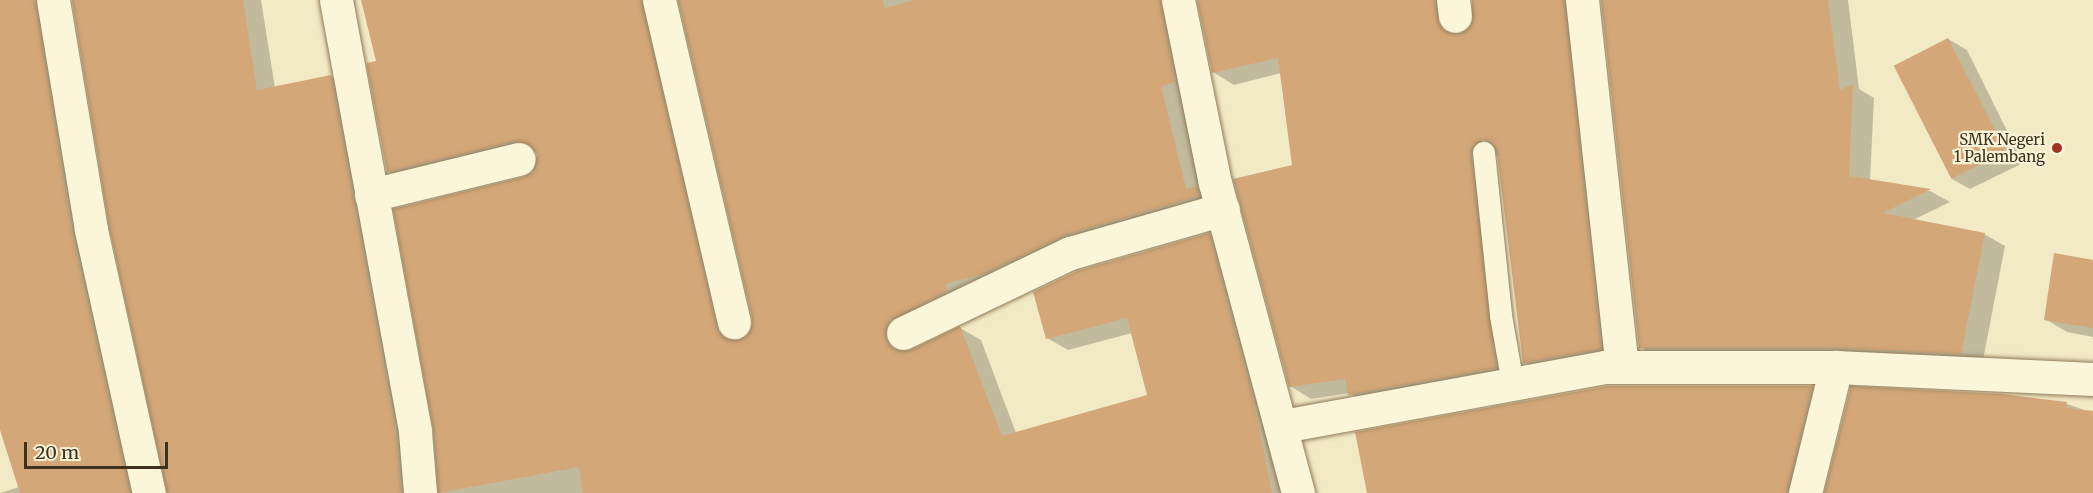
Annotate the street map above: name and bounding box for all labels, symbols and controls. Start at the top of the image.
place label: SMK Negeri 1 Palembang [1954,130,2045,165]
marker: SMK Negeri 1 Palembang [2050,141,2064,155]
scale bar [27,430,171,468]
text: 20 m [35,441,79,464]

